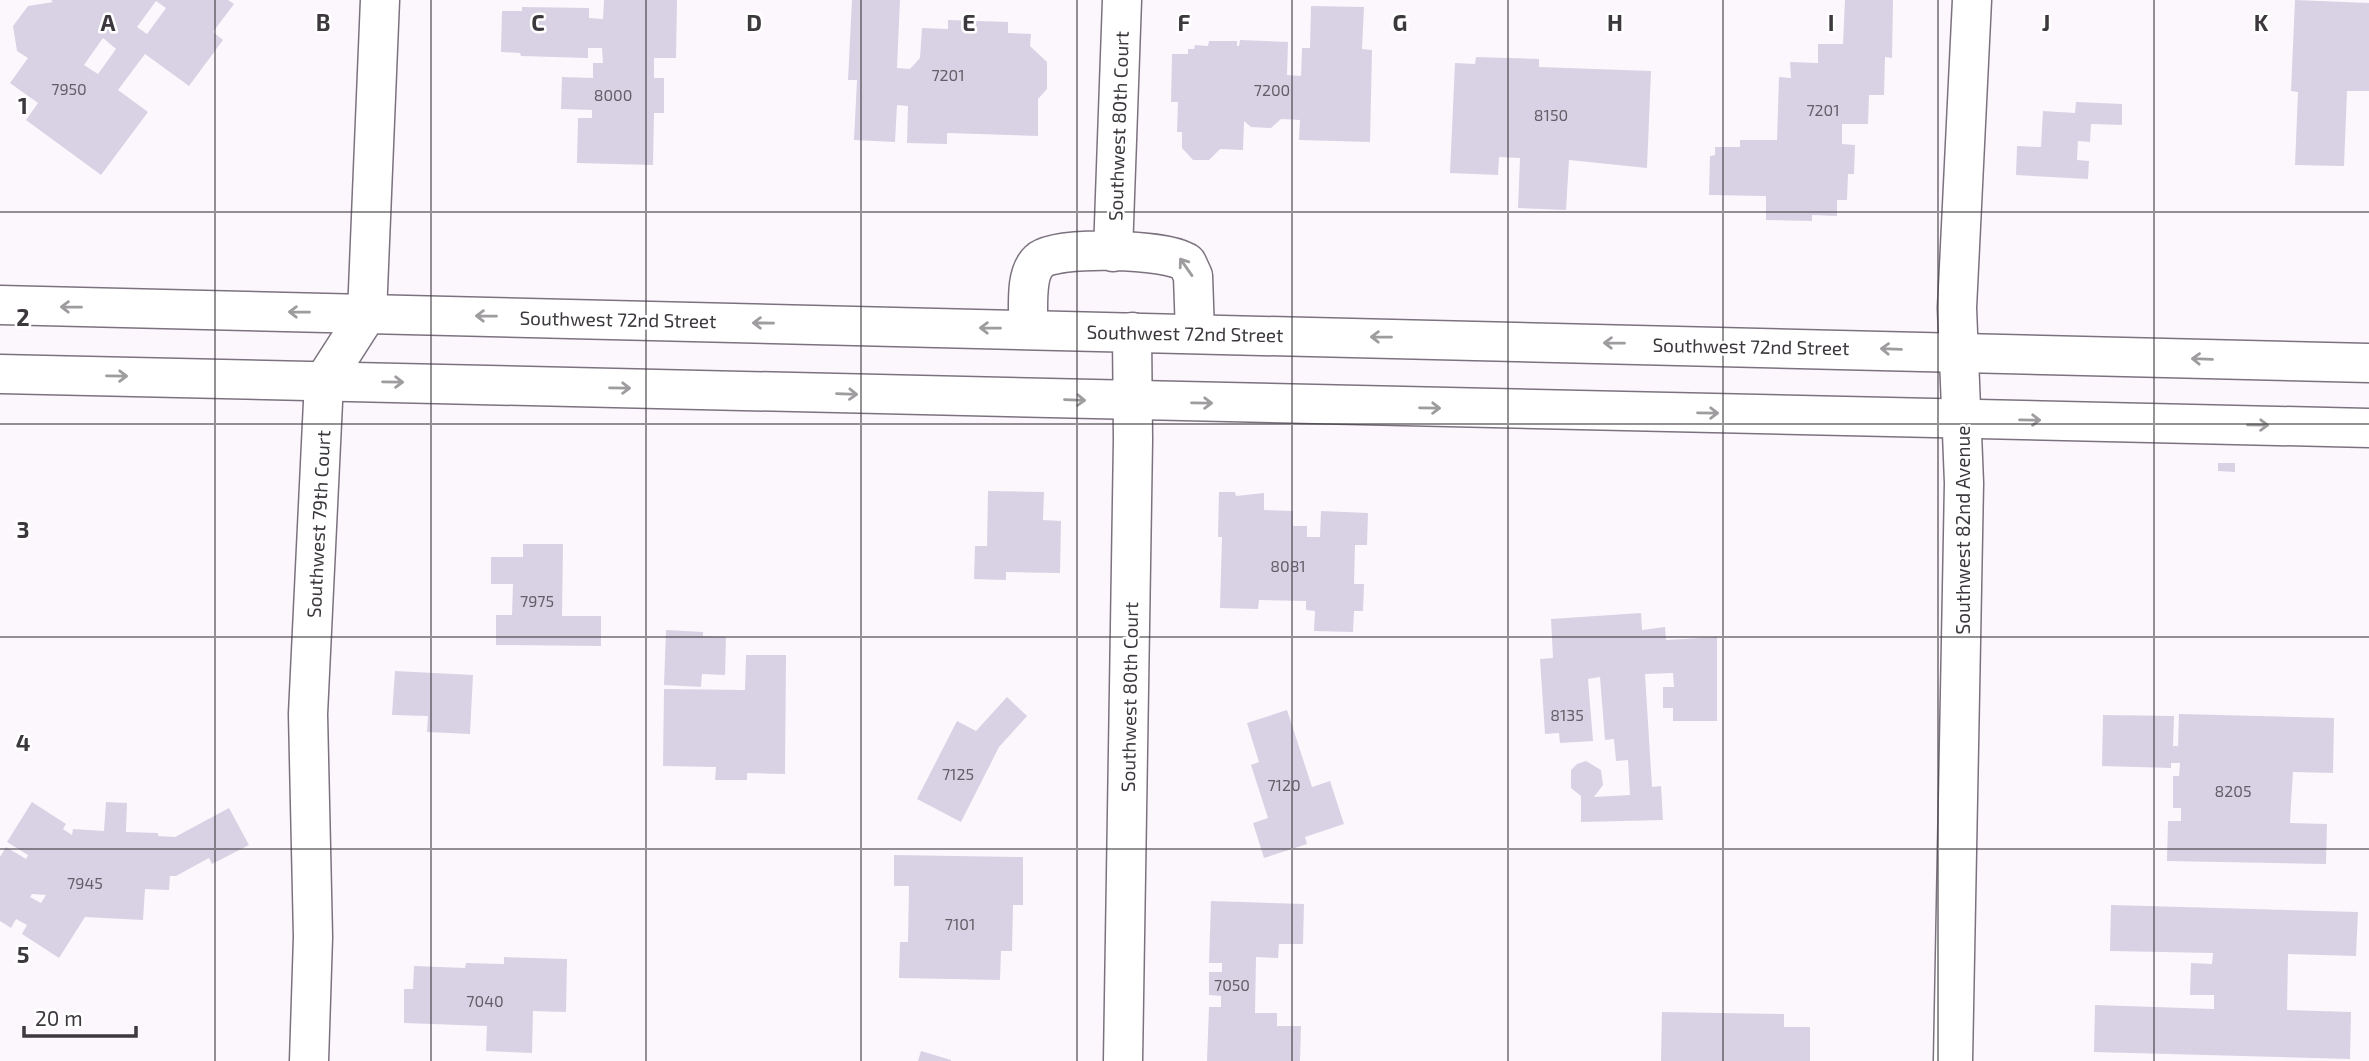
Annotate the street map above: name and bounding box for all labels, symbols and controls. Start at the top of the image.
text: A [100,8,116,36]
text: B [316,8,330,36]
text: C [531,8,545,36]
text: D [746,8,762,36]
text: E [962,8,976,36]
text: F [1178,8,1191,36]
text: G [1393,8,1407,36]
text: H [1607,8,1623,36]
text: I [1828,8,1834,36]
text: J [2042,8,2050,36]
text: K [2254,8,2269,36]
street label: Southwest 80th Court [1103,31,1133,221]
house number: 7201 [931,65,965,84]
house number: 7950 [51,79,87,98]
house number: 7200 [1254,80,1290,99]
house number: 8000 [594,85,632,104]
text: 1 [18,91,28,119]
house number: 7201 [1806,100,1840,119]
house number: 8150 [1534,105,1568,124]
one-way arrow [1179,258,1194,277]
one-way arrow [60,300,83,314]
text: 2 [16,303,30,331]
one-way arrow [288,305,311,319]
street label: Southwest 72nd Street [519,306,717,332]
one-way arrow [475,310,498,323]
one-way arrow [752,316,775,329]
street label: Southwest 72nd Street [1086,320,1284,346]
one-way arrow [979,322,1002,335]
one-way arrow [1370,330,1393,344]
street label: Southwest 72nd Street [1652,333,1850,359]
one-way arrow [1603,336,1626,349]
one-way arrow [1879,343,1902,356]
one-way arrow [2190,352,2213,365]
one-way arrow [105,369,128,383]
one-way arrow [381,376,404,389]
one-way arrow [608,381,631,395]
one-way arrow [836,387,859,400]
one-way arrow [1063,393,1086,407]
one-way arrow [1190,396,1213,410]
one-way arrow [1418,401,1441,415]
one-way arrow [1697,407,1720,420]
one-way arrow [2018,413,2041,427]
one-way arrow [2246,419,2269,432]
street label: Southwest 82nd Avenue [1951,425,1974,635]
street label: Southwest 79th Court [302,430,334,618]
text: 3 [16,515,30,543]
house number: 8081 [1270,556,1306,575]
house number: 7975 [520,591,554,610]
street label: Southwest 80th Court [1116,602,1142,792]
house number: 8135 [1550,705,1584,724]
text: 4 [16,728,30,756]
house number: 7125 [942,764,974,783]
house number: 7120 [1267,775,1301,794]
house number: 8205 [2215,781,2251,800]
house number: 7945 [67,873,103,892]
house number: 7101 [945,914,975,933]
text: 5 [17,940,29,968]
house number: 7050 [1214,975,1250,994]
house number: 7040 [466,991,504,1010]
scale bar [24,995,136,1038]
text: 20 m [35,1005,83,1030]

